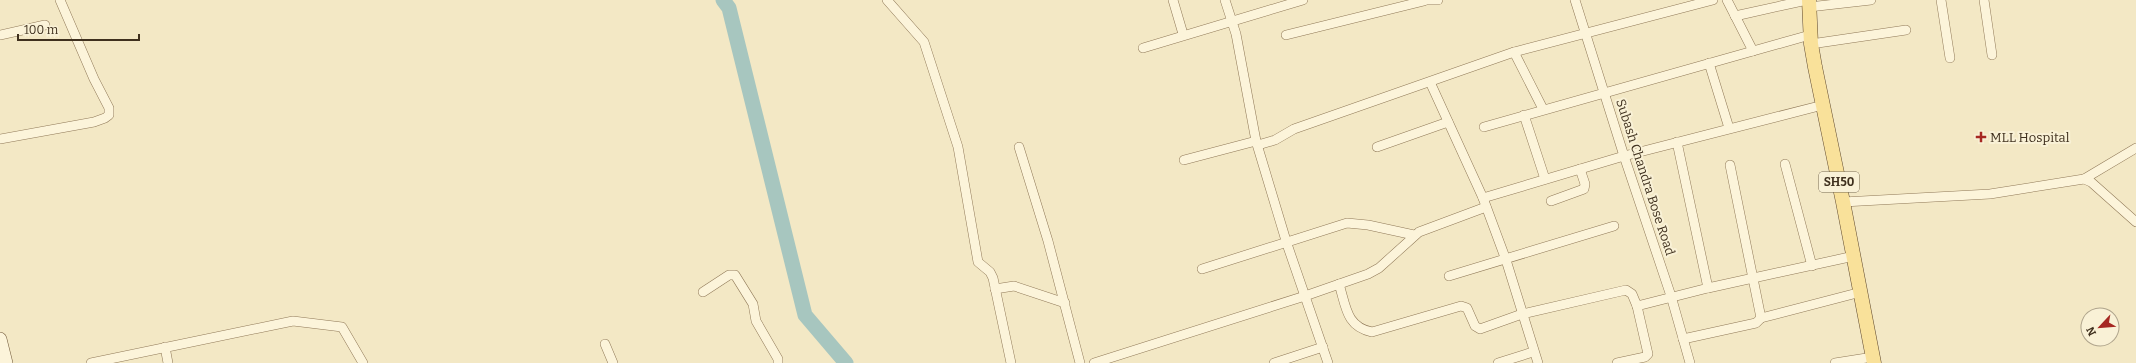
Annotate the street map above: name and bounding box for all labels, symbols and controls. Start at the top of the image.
scale bar [18,16,139,42]
text: 100 m [24,23,59,37]
street label: Subash Chandra Bose Road [1613,97,1678,258]
place label: MLL Hospital [1990,130,2070,145]
marker: MLL Hospital [1975,131,1987,143]
road number: SH50 [1819,172,1859,192]
north arrow [2080,307,2120,347]
text: N [2084,324,2099,338]

